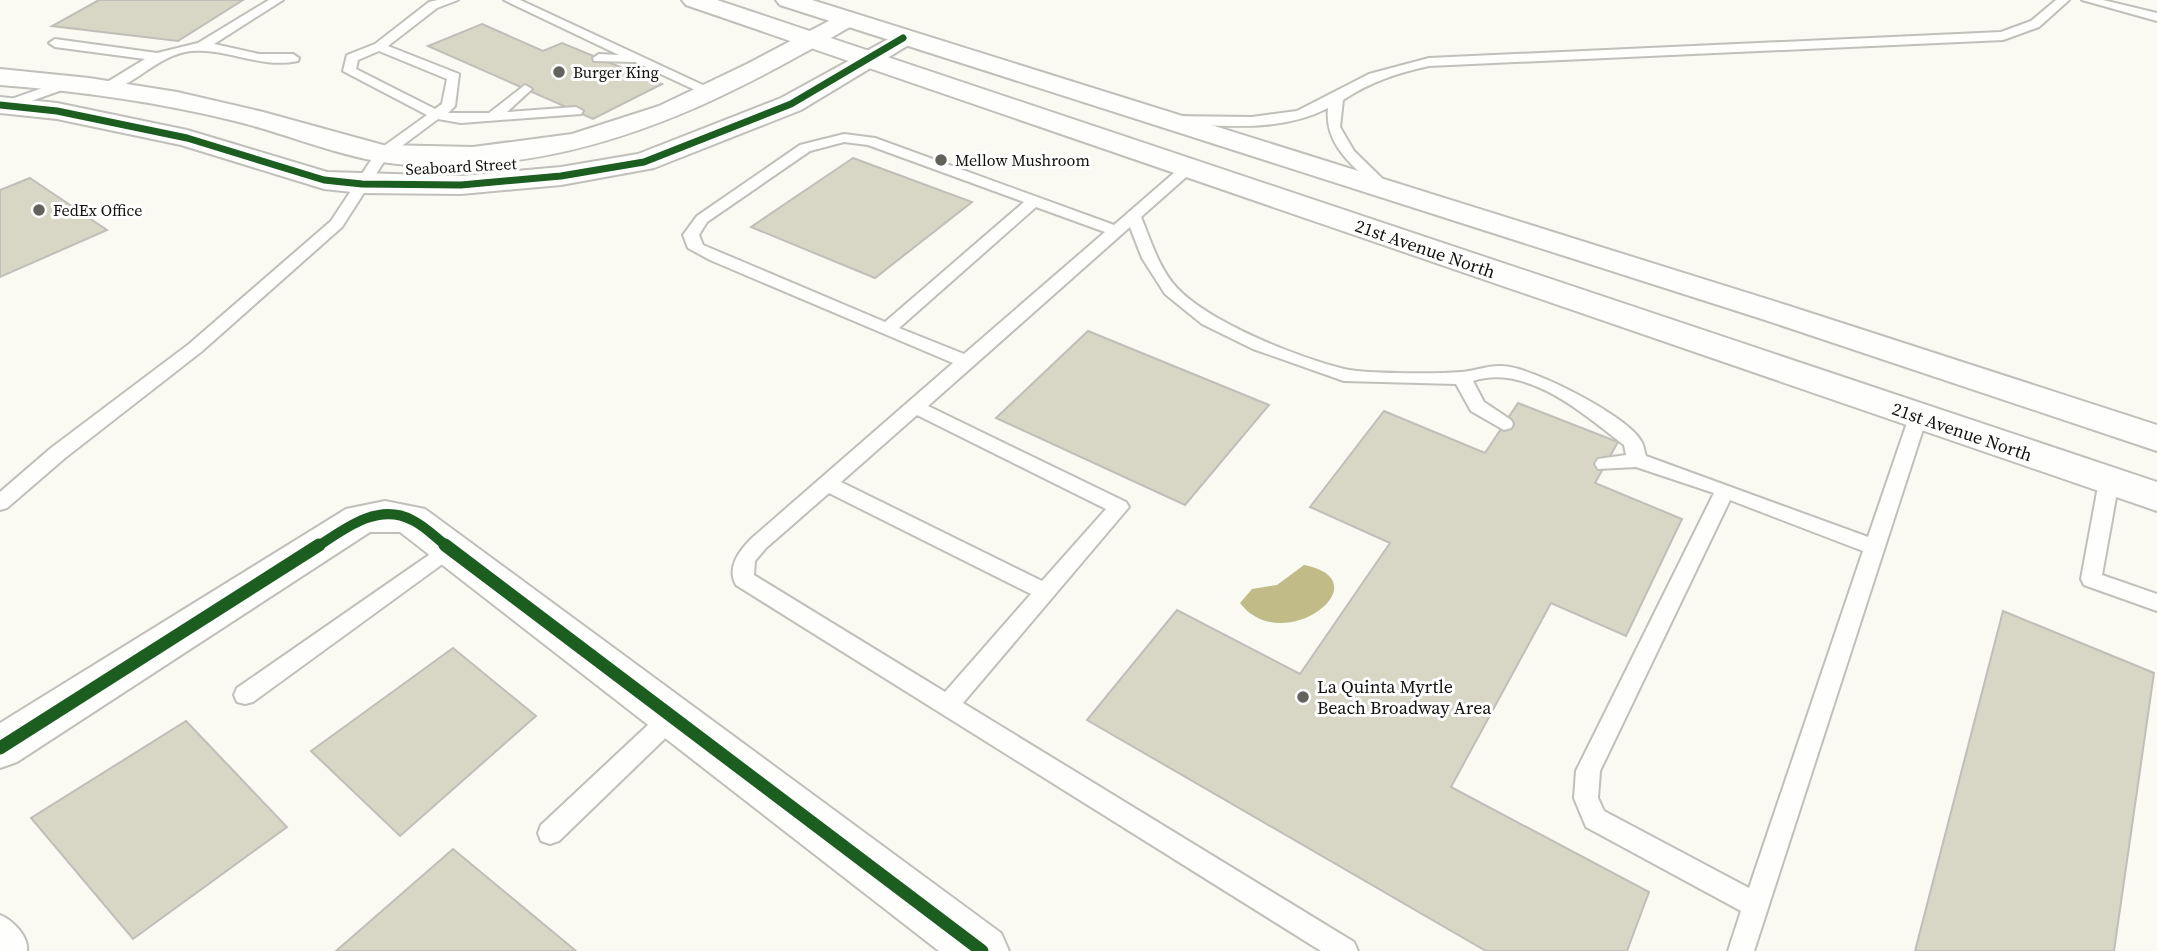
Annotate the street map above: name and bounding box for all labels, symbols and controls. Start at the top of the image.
place label: Burger King [573,61,659,83]
marker: Burger King [551,64,567,80]
place label: Mellow Mushroom [955,149,1090,171]
street label: Seaboard Street [405,152,518,180]
marker: Mellow Mushroom [933,152,949,168]
place label: FedEx Office [53,199,143,221]
marker: FedEx Office [31,202,47,218]
street label: 21st Avenue North [1352,213,1499,284]
street label: 21st Avenue North [1889,396,2036,467]
place label: La Quinta Myrtle Beach Broadway Area [1317,674,1492,720]
marker: La Quinta Myrtle Beach Broadway Area [1295,689,1311,705]

